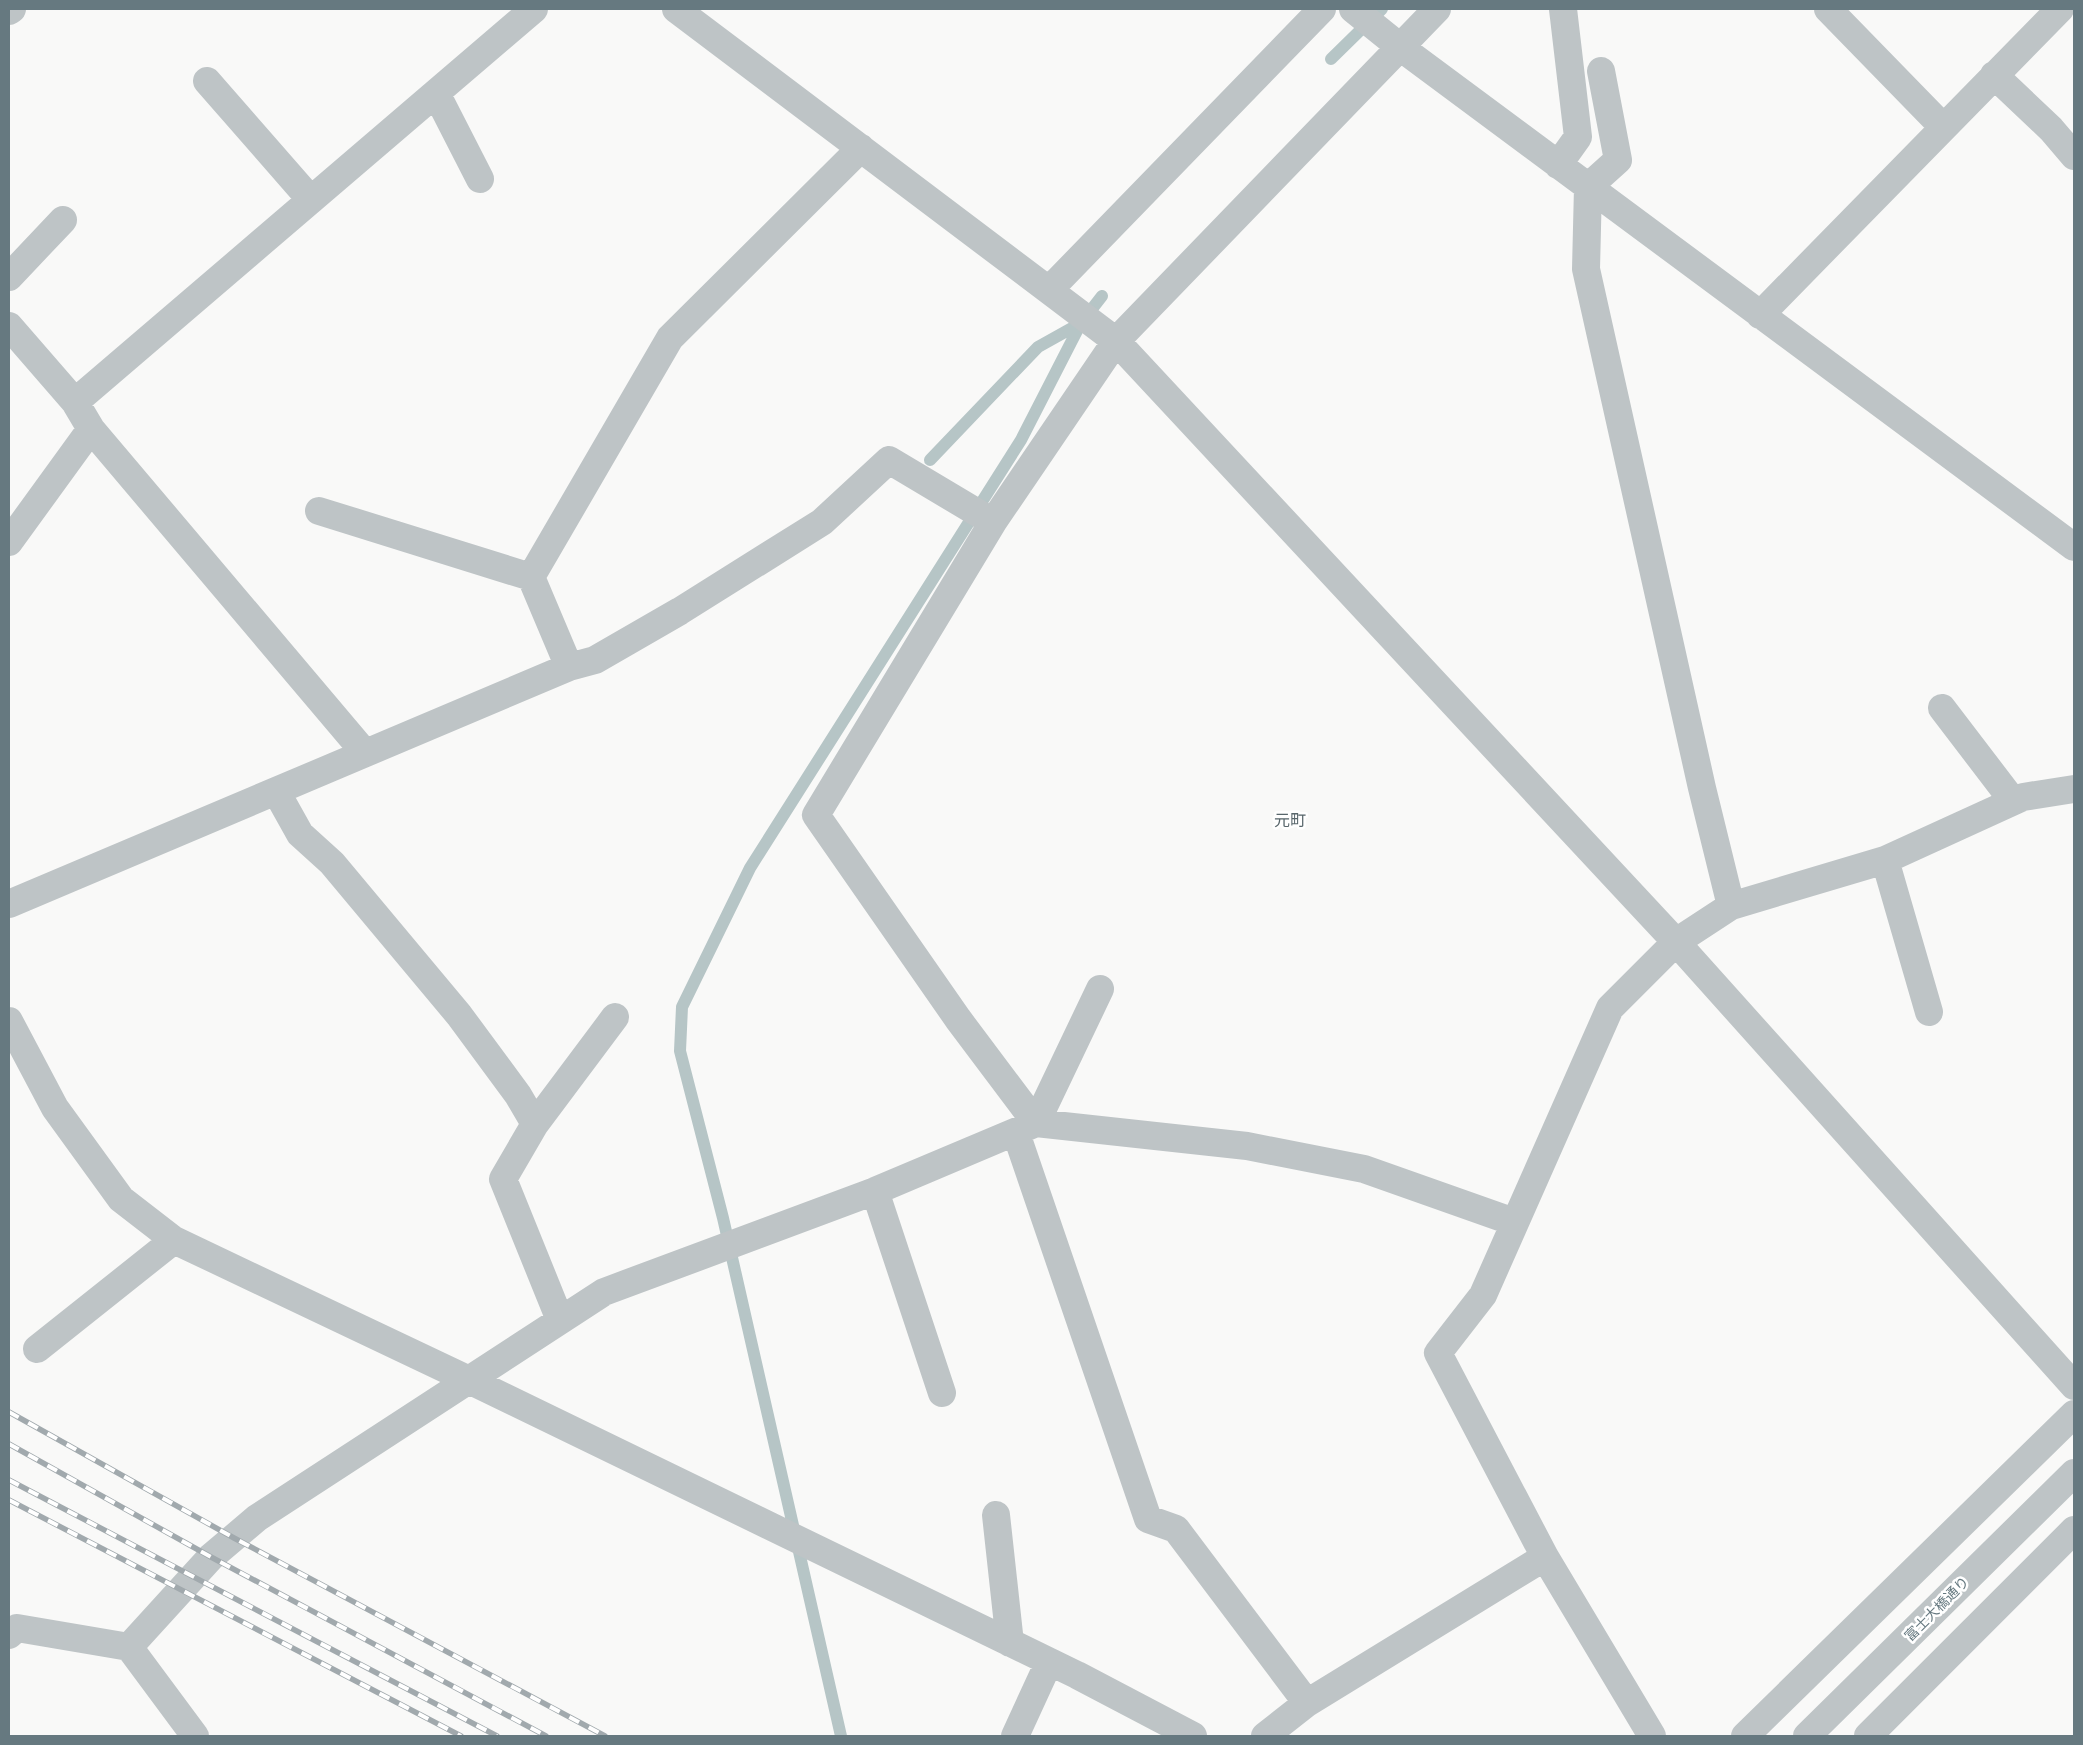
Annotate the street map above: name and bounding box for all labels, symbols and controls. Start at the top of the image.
district label: 元町 [1274,811,1306,830]
street label: 富士大橋通り [1901,1573,1973,1645]

